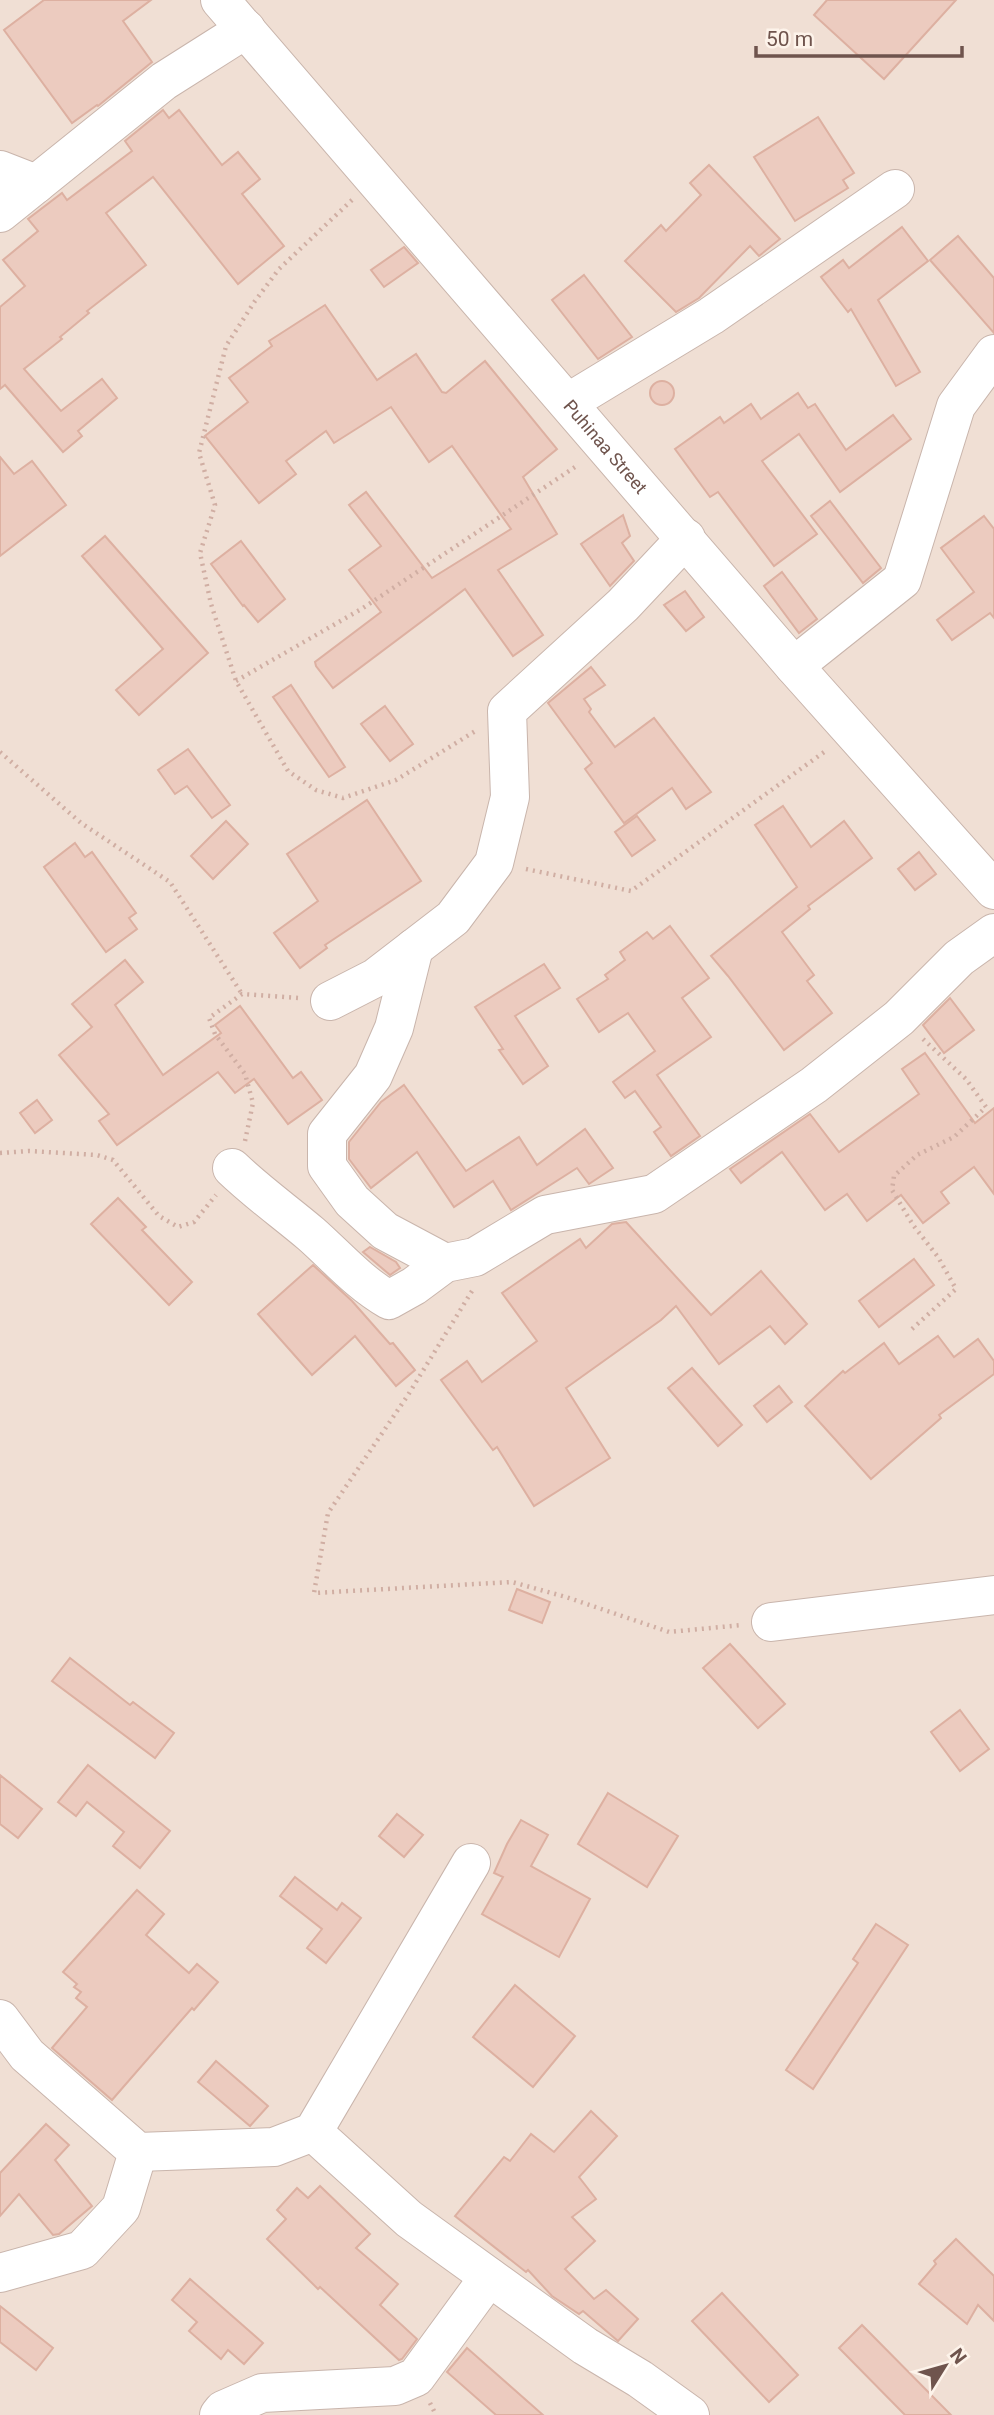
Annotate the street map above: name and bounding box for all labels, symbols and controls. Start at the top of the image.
scale bar [756,14,962,58]
text: 50 m [766,27,813,51]
street label: Puhinaa Street [559,395,652,498]
north arrow [910,2331,980,2401]
text: N [945,2344,971,2368]

